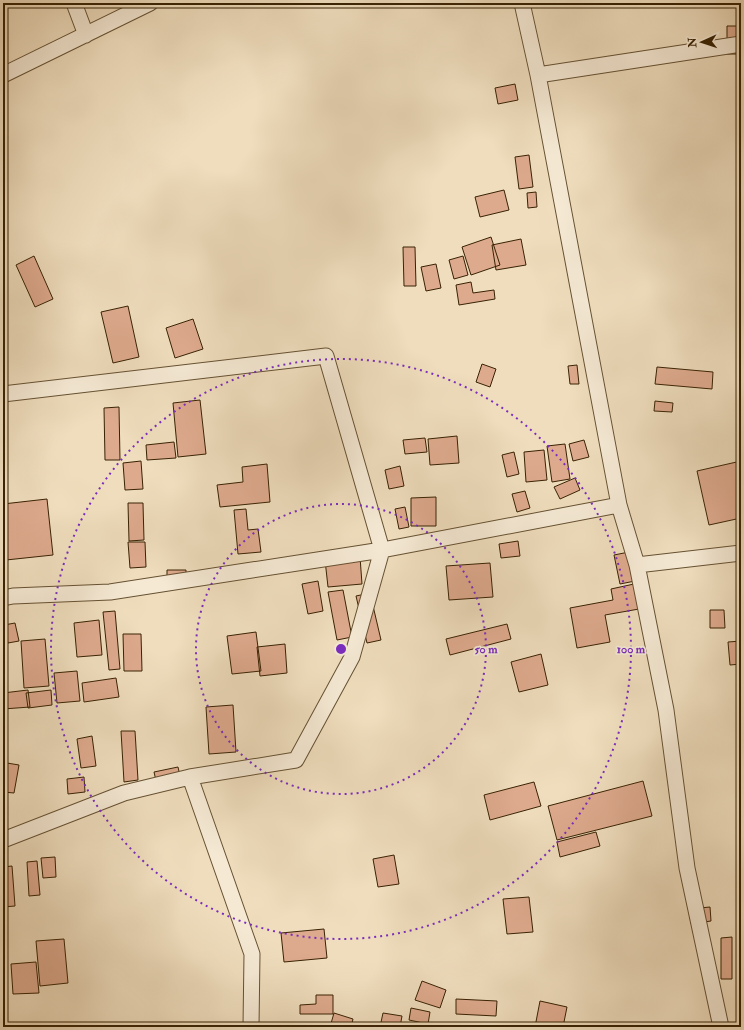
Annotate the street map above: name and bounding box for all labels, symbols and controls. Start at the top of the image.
north arrow [682,22,722,62]
text: N [686,36,699,49]
centre of rings [334,642,348,656]
text: 50 m [474,642,498,657]
text: 100 m [617,642,646,657]

